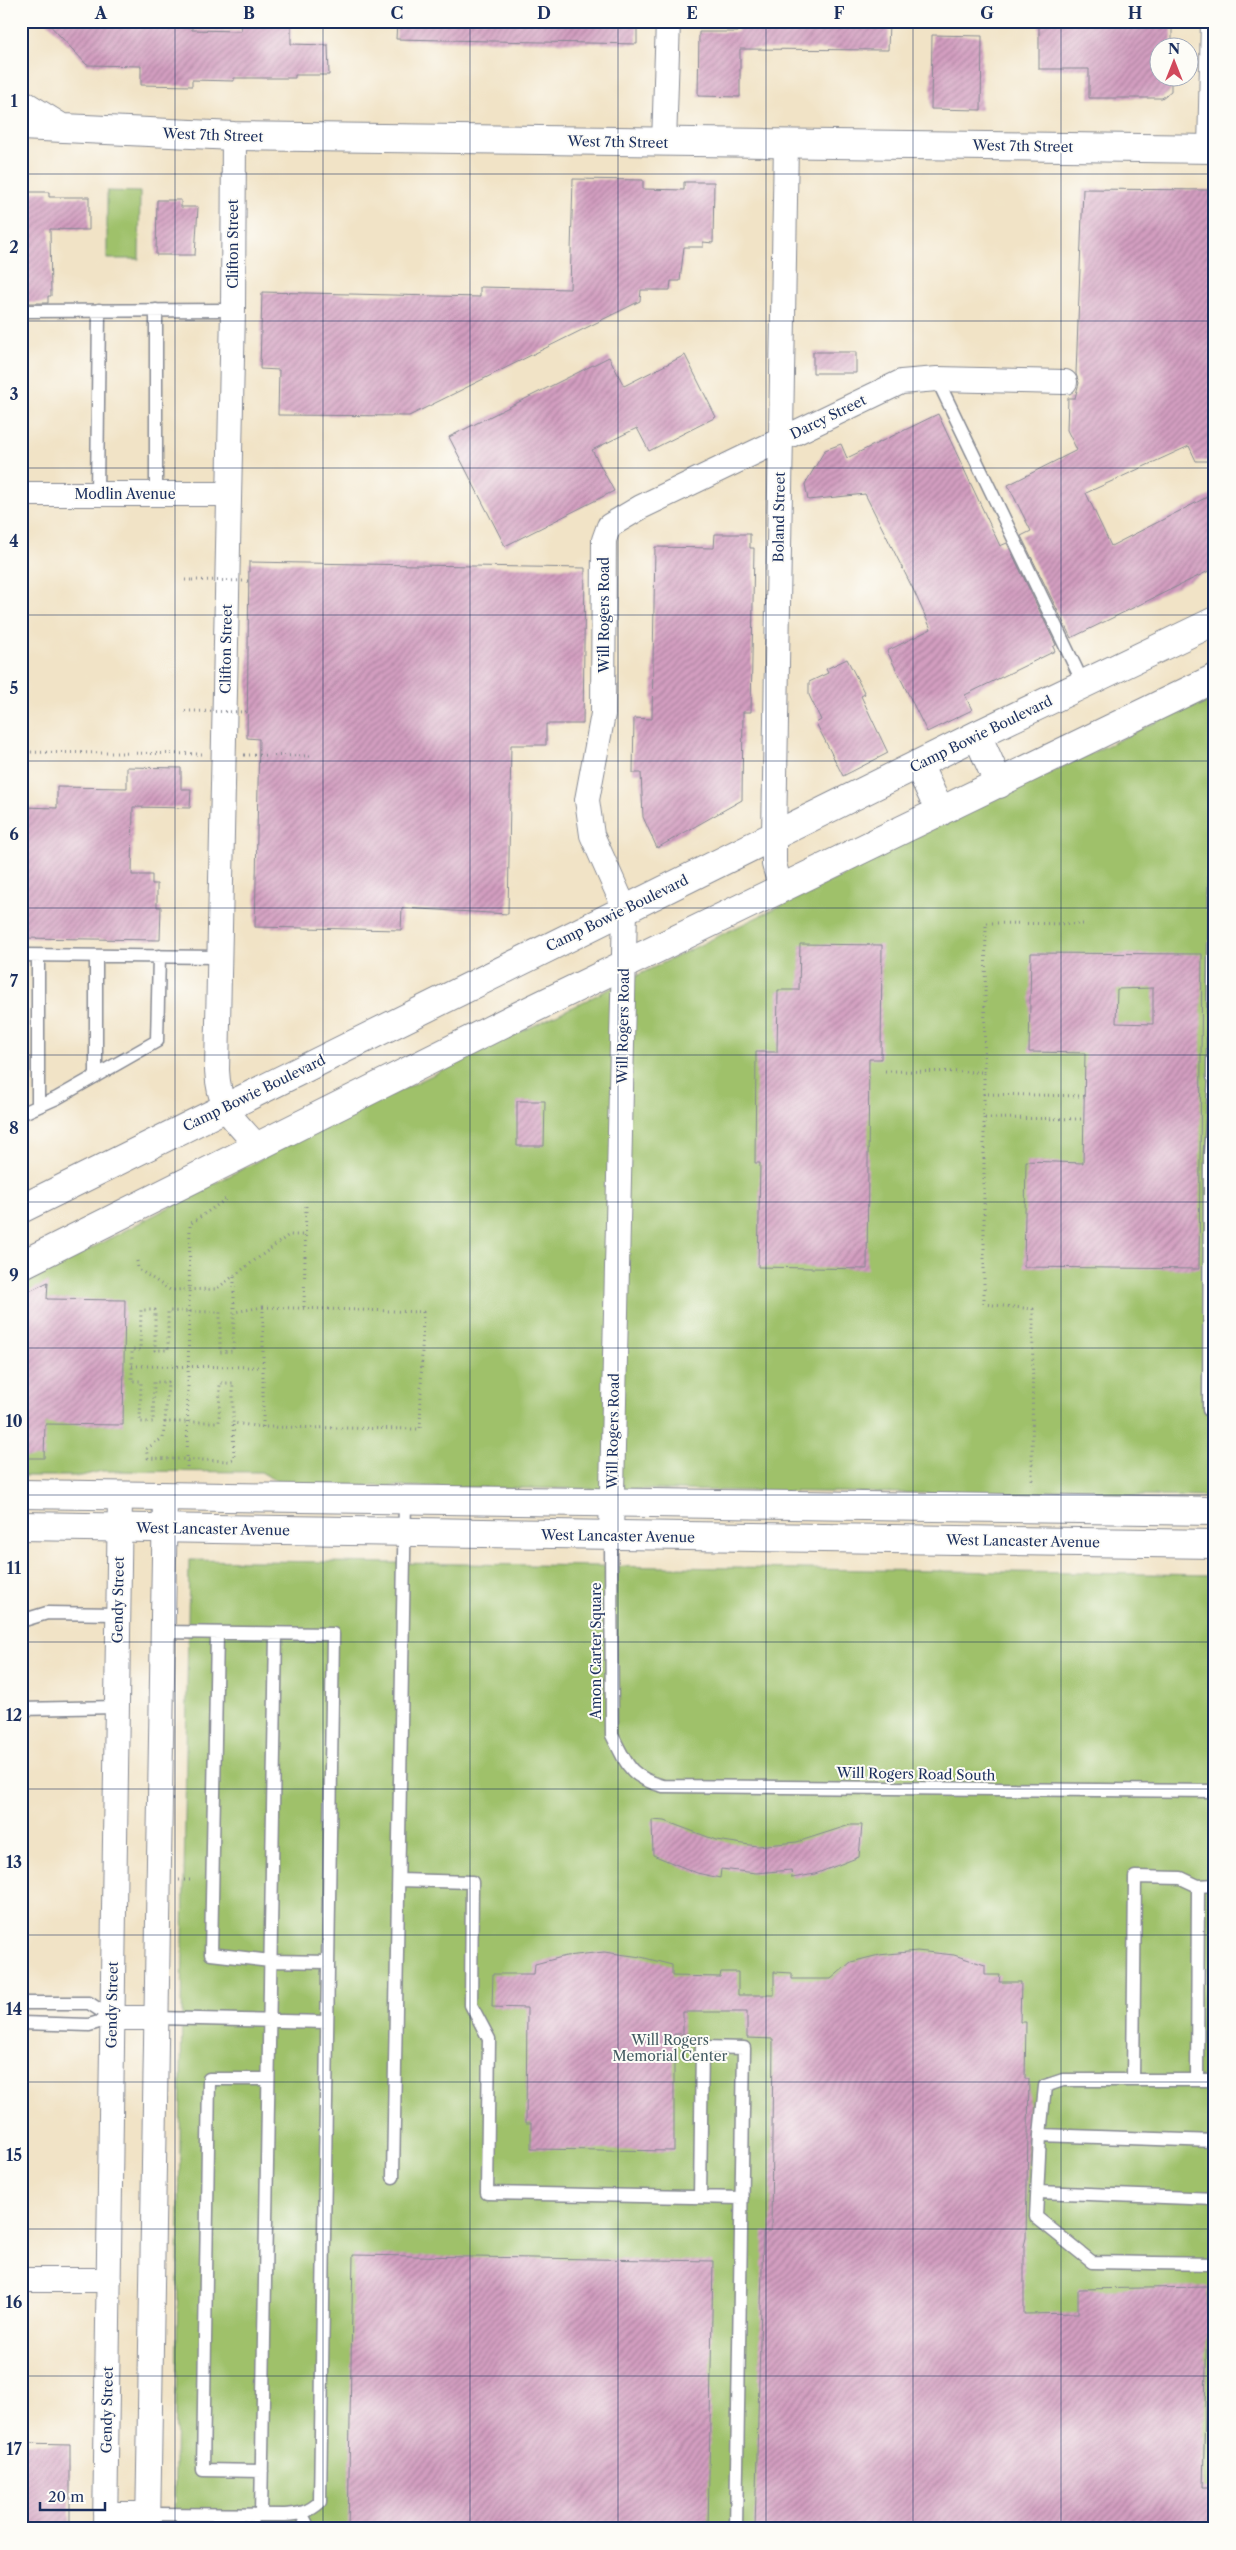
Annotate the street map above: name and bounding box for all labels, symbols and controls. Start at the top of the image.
text: A [94,3,108,23]
text: B [243,3,255,23]
text: C [391,3,403,23]
text: D [537,3,551,23]
text: E [686,3,698,23]
text: F [834,3,845,23]
text: G [980,3,994,23]
text: H [1128,3,1142,23]
north arrow [1148,38,1198,88]
text: N [1168,40,1180,58]
text: 1 [10,91,18,111]
street label: West 7th Street [161,124,264,146]
street label: West 7th Street [566,132,669,152]
street label: West 7th Street [971,136,1074,156]
street label: Clifton Street [224,199,242,289]
text: 2 [9,237,19,257]
text: 3 [9,384,19,404]
street label: Darcy Street [787,391,869,443]
street label: Boland Street [769,472,789,562]
street label: Modlin Avenue [74,485,176,503]
text: 4 [9,531,19,551]
street label: Will Rogers Road [595,557,613,674]
street label: Clifton Street [216,604,236,694]
text: 5 [10,678,19,698]
street label: Camp Bowie Boulevard [907,691,1056,776]
text: 6 [9,824,19,844]
street label: Camp Bowie Boulevard [543,870,692,955]
street label: Will Rogers Road [613,967,633,1085]
text: 7 [10,971,19,991]
street label: Camp Bowie Boulevard [180,1050,329,1135]
text: 8 [9,1118,19,1138]
text: 9 [9,1265,19,1285]
street label: Will Rogers Road [603,1372,623,1490]
text: 10 [5,1411,23,1431]
street label: West Lancaster Avenue [135,1519,290,1539]
street label: West Lancaster Avenue [540,1526,695,1546]
street label: West Lancaster Avenue [945,1531,1100,1551]
street label: Gendy Street [108,1556,128,1644]
text: 11 [7,1558,22,1578]
street label: Amon Carter Square [587,1582,605,1721]
text: 12 [6,1705,22,1725]
street label: Will Rogers Road South [835,1764,996,1784]
text: 13 [6,1852,22,1872]
street label: Gendy Street [102,1961,122,2049]
text: 14 [6,1999,22,2019]
park label: Will Rogers Memorial Center [613,2031,727,2065]
text: 15 [6,2145,22,2165]
text: 16 [6,2292,23,2312]
street label: Gendy Street [97,2366,117,2454]
text: 17 [6,2439,22,2459]
scale bar [40,2480,105,2512]
text: 20 m [48,2487,84,2506]

